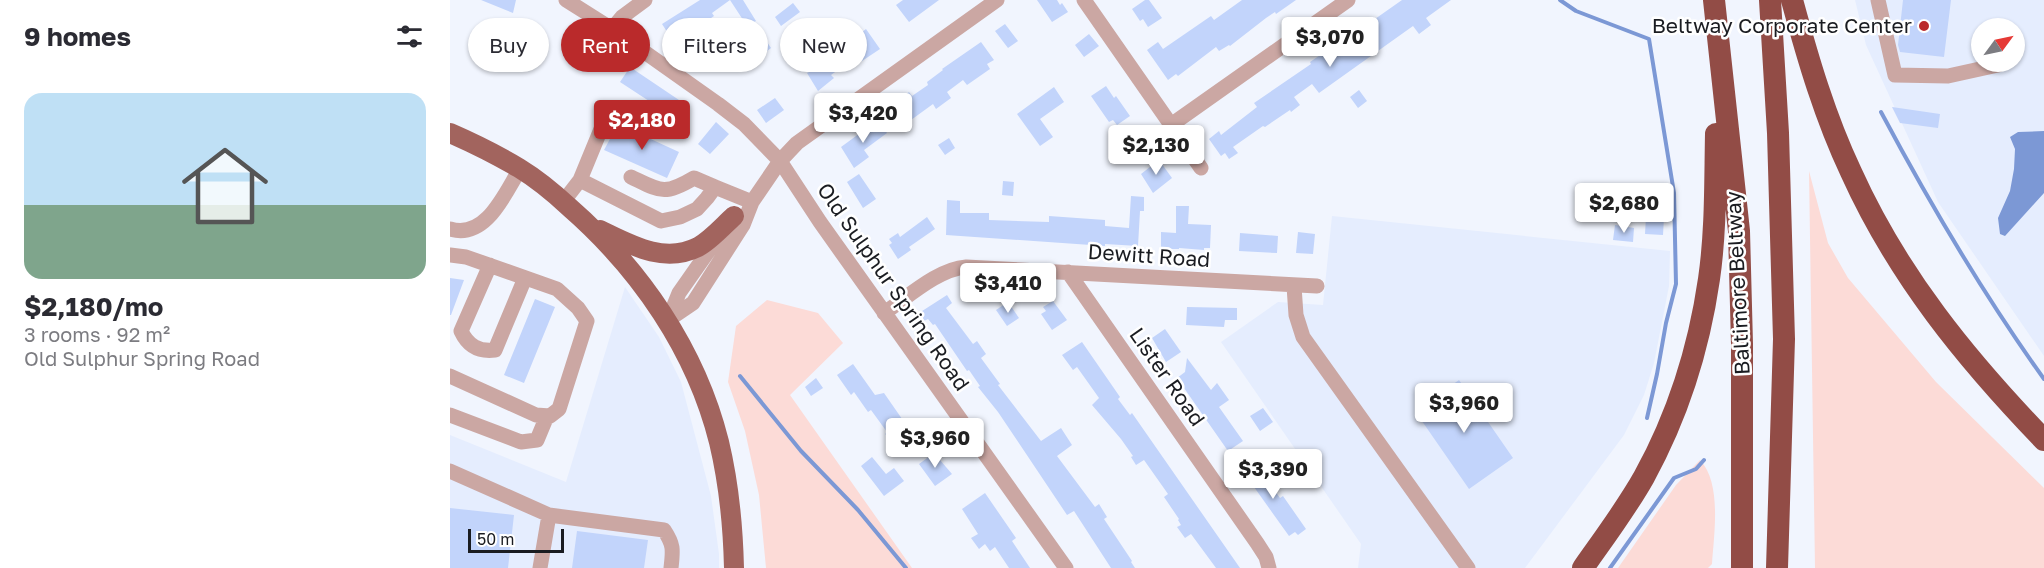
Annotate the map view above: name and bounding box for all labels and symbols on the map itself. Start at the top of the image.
place label: Beltway Corporate Center [1652,12,1912,38]
pin: $3,070 [1281,17,1379,68]
north arrow [1971,18,2025,72]
marker: Beltway Corporate Center [1917,19,1931,33]
pin: $3,420 [814,93,912,144]
pin: $2,180 [593,100,691,151]
pin: $2,130 [1107,125,1205,176]
street label: Old Sulphur Spring Road [812,177,976,395]
pin: $2,680 [1575,183,1673,234]
street label: Baltimore Beltway [1719,190,1755,376]
street label: Dewitt Road [1087,238,1211,272]
pin: $3,410 [959,263,1057,314]
street label: Lister Road [1124,322,1211,431]
pin: $3,960 [1415,383,1513,434]
pin: $3,960 [886,418,984,469]
pin: $3,390 [1224,449,1322,500]
scale bar [468,526,564,554]

